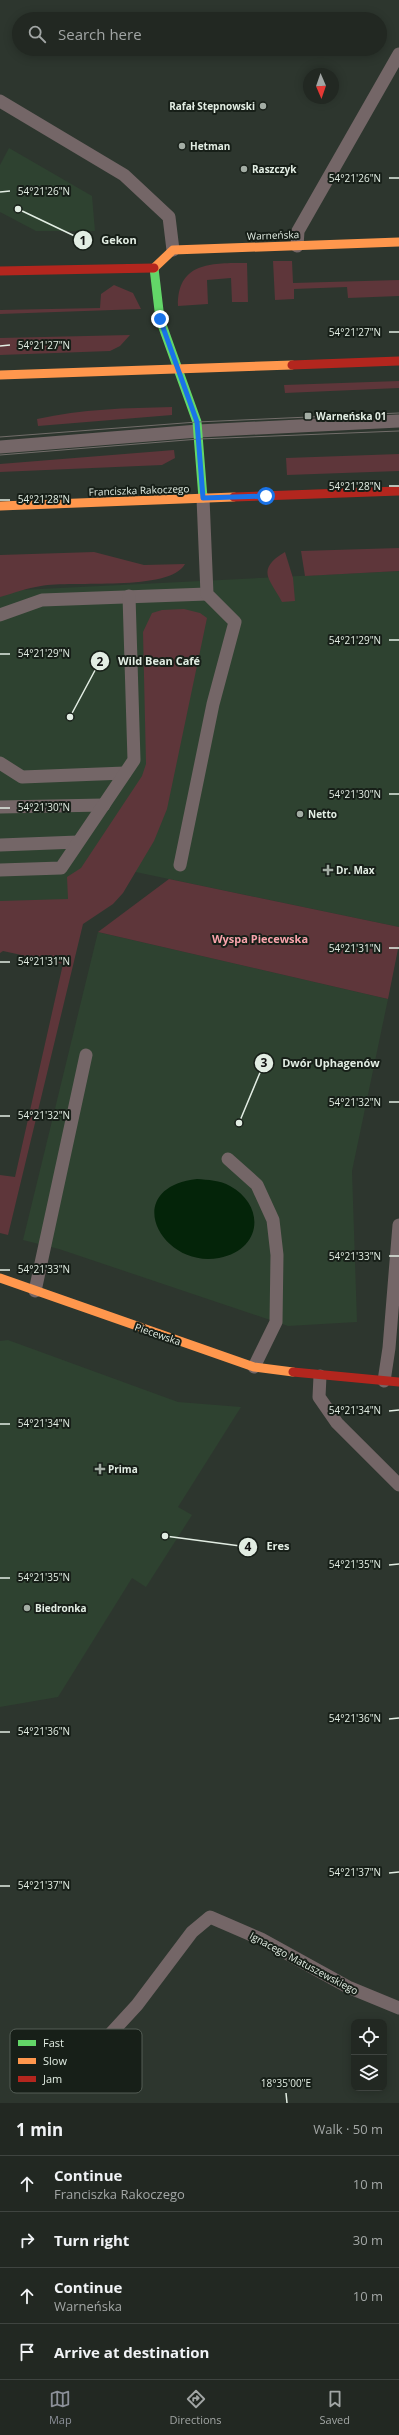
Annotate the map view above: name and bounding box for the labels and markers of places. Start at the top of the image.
place label: Rafał Stepnowski [169,99,255,113]
marker: Rafał Stepnowski [258,101,268,111]
place label: Hetman [190,139,230,153]
marker: Hetman [177,141,187,151]
place label: Raszczyk [252,162,297,176]
marker: Raszczyk [239,164,249,174]
callout: Gekon [73,229,144,252]
place label: Warneńska 01 [316,409,387,423]
marker: Warneńska 01 [303,411,313,421]
callout: Wild Bean Café [90,650,208,673]
place label: Netto [308,807,337,821]
marker: Netto [295,809,305,819]
place label: Dr. Max [336,863,375,877]
marker: Dr. Max [323,865,333,875]
callout: Dwór Uphagenów [254,1052,388,1075]
place label: Prima [108,1462,138,1476]
marker: Prima [95,1464,105,1474]
callout: Eres [238,1535,298,1558]
place label: Biedronka [35,1601,87,1615]
marker: Biedronka [22,1603,32,1613]

